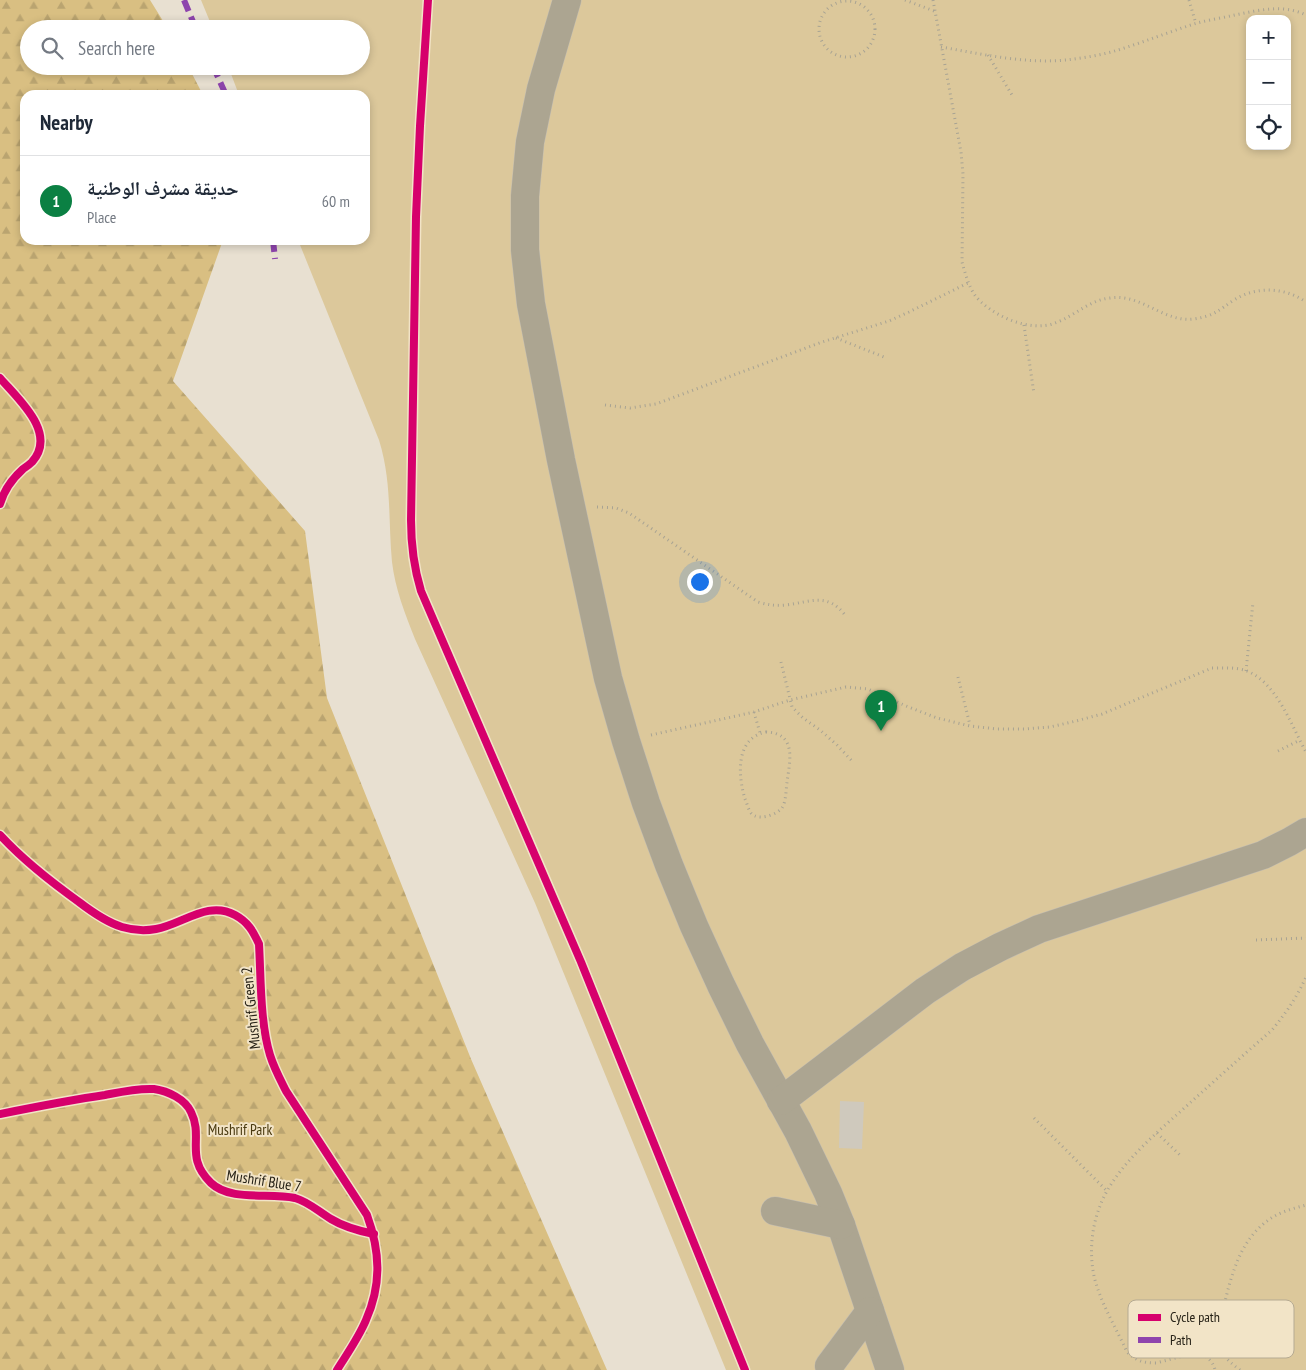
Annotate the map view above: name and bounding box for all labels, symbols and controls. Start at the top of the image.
map controls [1246,15,1291,150]
button: + [1246,15,1291,60]
search box [20,20,370,75]
icon: search [38,34,66,62]
text: Search here [78,36,155,60]
button: − [1246,60,1291,105]
button: locate [1246,105,1291,150]
text: Nearby [40,109,93,136]
text: حديقة مشرف الوطنية [87,176,239,200]
text: 1 [52,191,60,211]
text: 60 m [322,191,350,211]
text: Place [87,207,116,227]
your location [687,569,713,595]
pin: 1 [865,690,897,731]
street label: Mushrif Green 2 [237,966,264,1050]
park label: Mushrif Park [208,1120,272,1139]
street label: Mushrif Blue 7 [225,1165,303,1196]
legend [1128,1300,1294,1358]
text: Cycle path [1170,1308,1220,1326]
text: Path [1170,1331,1192,1349]

